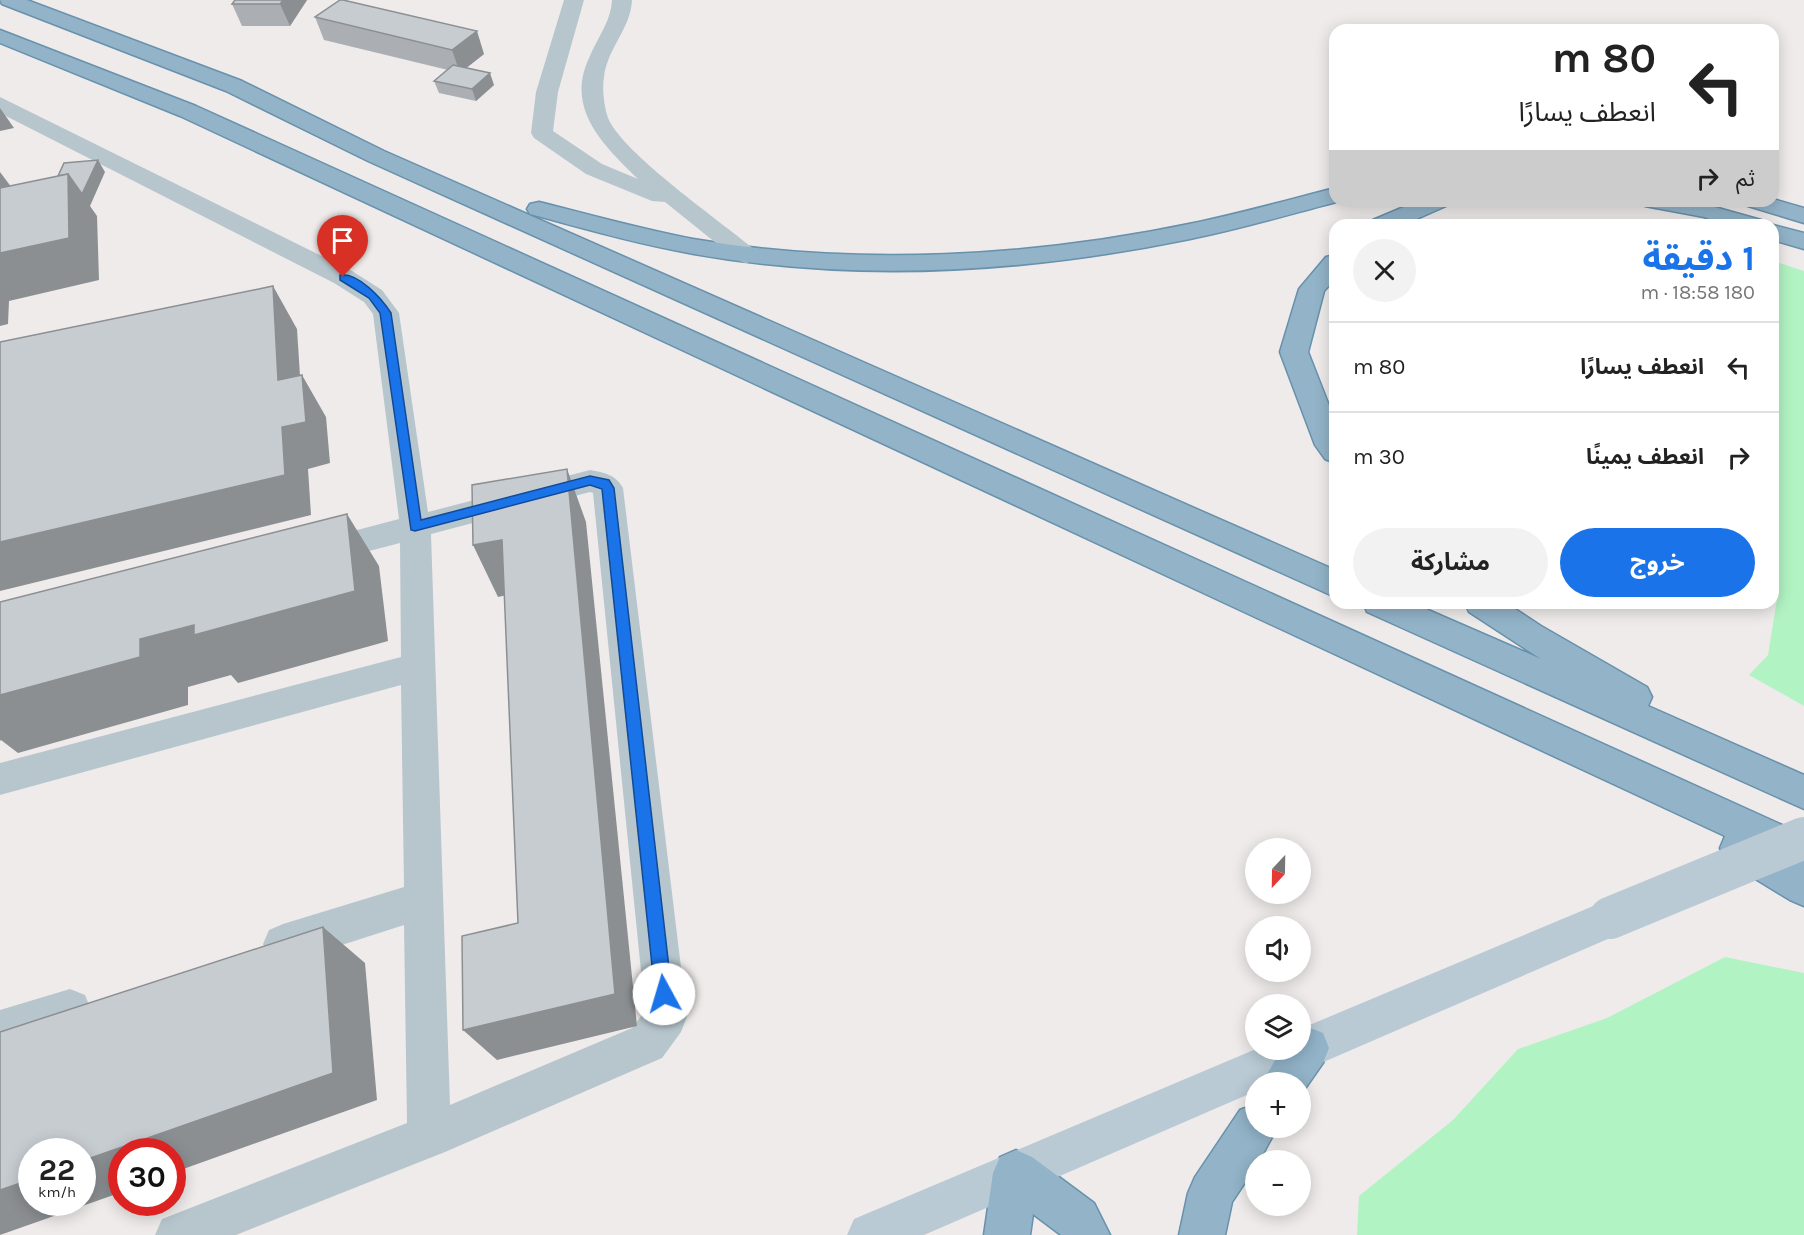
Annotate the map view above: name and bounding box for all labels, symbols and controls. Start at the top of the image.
text: 80 m [1552,33,1656,83]
icon: left [1677,48,1755,126]
text: انعطف يسارًا [1518,96,1656,128]
icon: right [1691,162,1724,195]
text: ثم [1736,166,1755,192]
pin [317,215,368,277]
icon: arrive [326,224,359,257]
text: 1 دقيقة [1642,237,1755,279]
button: close [1353,239,1416,302]
text: 180 m · 18:58 [1641,281,1755,304]
icon: left [1722,351,1755,384]
text: 80 m [1353,354,1405,380]
text: انعطف يسارًا [1580,354,1704,380]
icon: right [1722,441,1755,474]
text: 30 m [1353,444,1405,470]
text: انعطف يمينًا [1586,444,1704,470]
button: مشاركة [1353,528,1548,597]
button: خروج [1560,528,1755,597]
north arrow [1245,838,1311,904]
map controls [1245,838,1311,1216]
button: sound [1245,916,1311,982]
position arrow [632,962,696,1026]
button: layers [1245,994,1311,1060]
button: + [1245,1072,1311,1138]
speed limit sign: 30 [108,1138,186,1216]
button: − [1245,1150,1311,1216]
text: 22 [39,1152,75,1188]
text: km/h [38,1183,76,1201]

